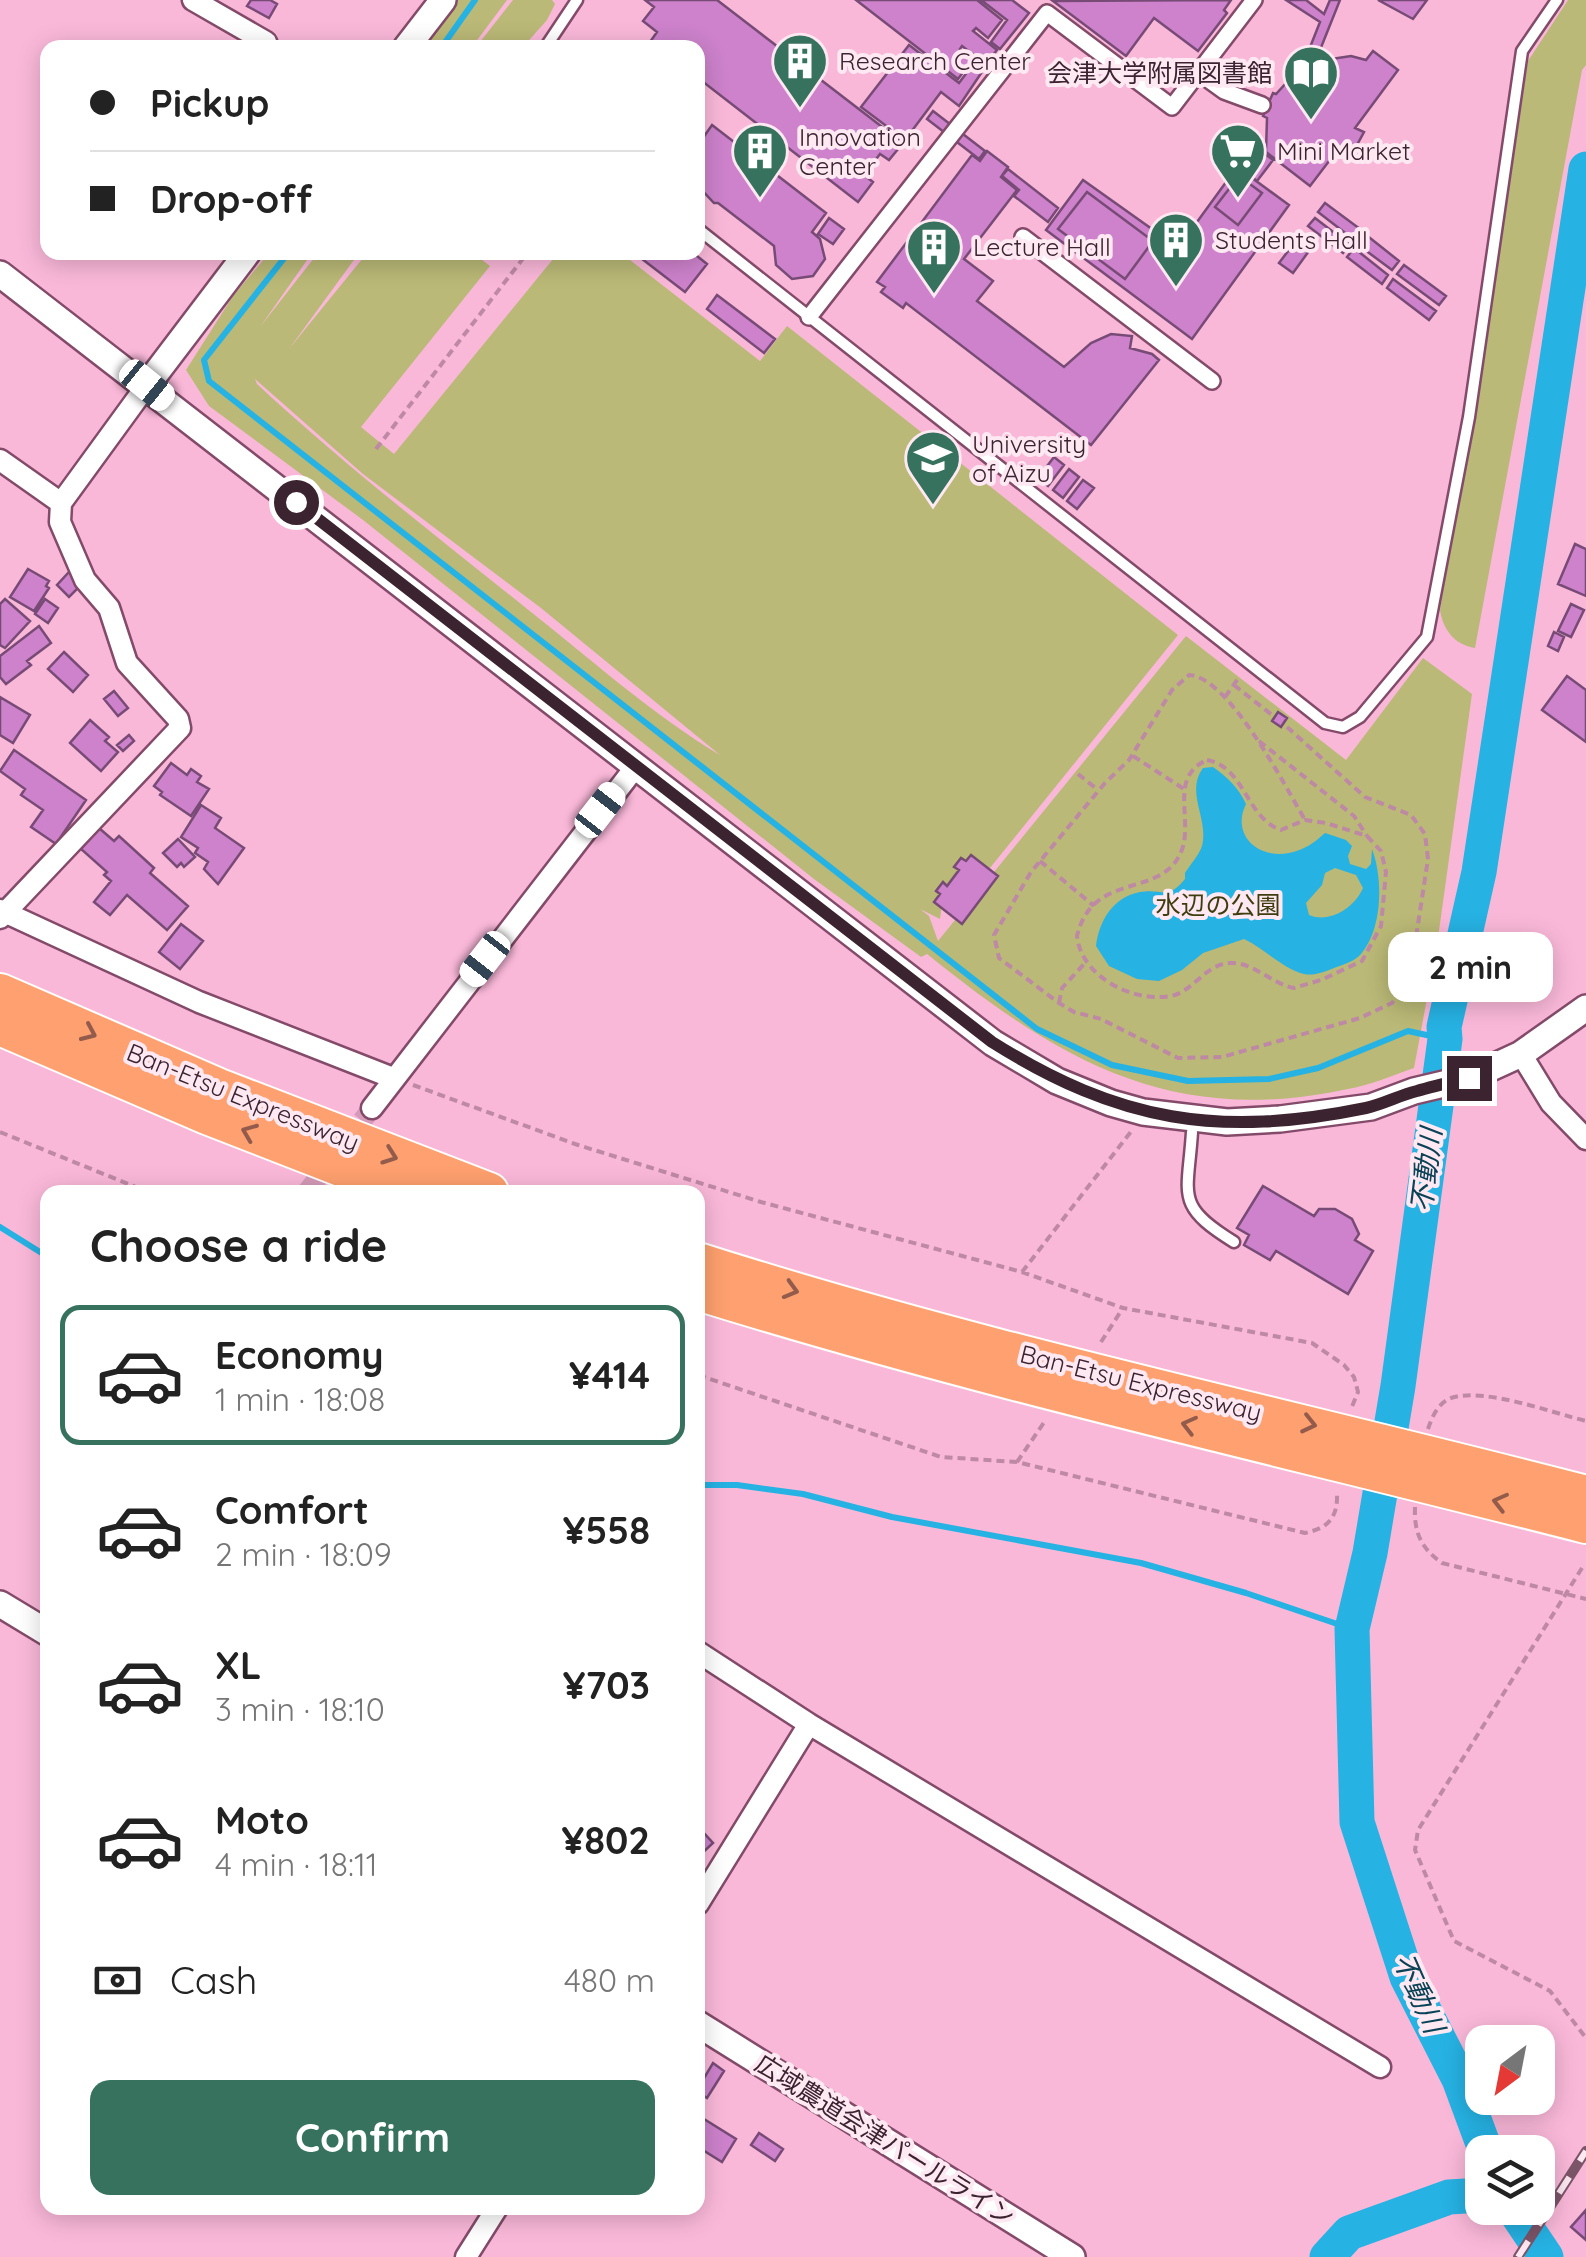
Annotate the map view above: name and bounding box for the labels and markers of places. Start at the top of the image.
building icon: Research Center [770,31,830,110]
library icon: 会津大学附属図書館 [1281,43,1341,122]
place label: Research Center [839,45,1031,76]
place label: 会津大学附属図書館 [1047,57,1272,88]
building icon: Innovation Center [730,121,790,200]
place label: Innovation Center [799,121,921,181]
supermarket icon: Mini Market [1208,121,1268,200]
place label: Mini Market [1277,135,1411,166]
building icon: Students Hall [1146,210,1206,289]
building icon: Lecture Hall [904,217,964,296]
place label: Students Hall [1215,224,1368,255]
place label: Lecture Hall [973,231,1111,262]
school or university icon: University of Aizu [903,428,963,507]
place label: University of Aizu [972,428,1086,488]

